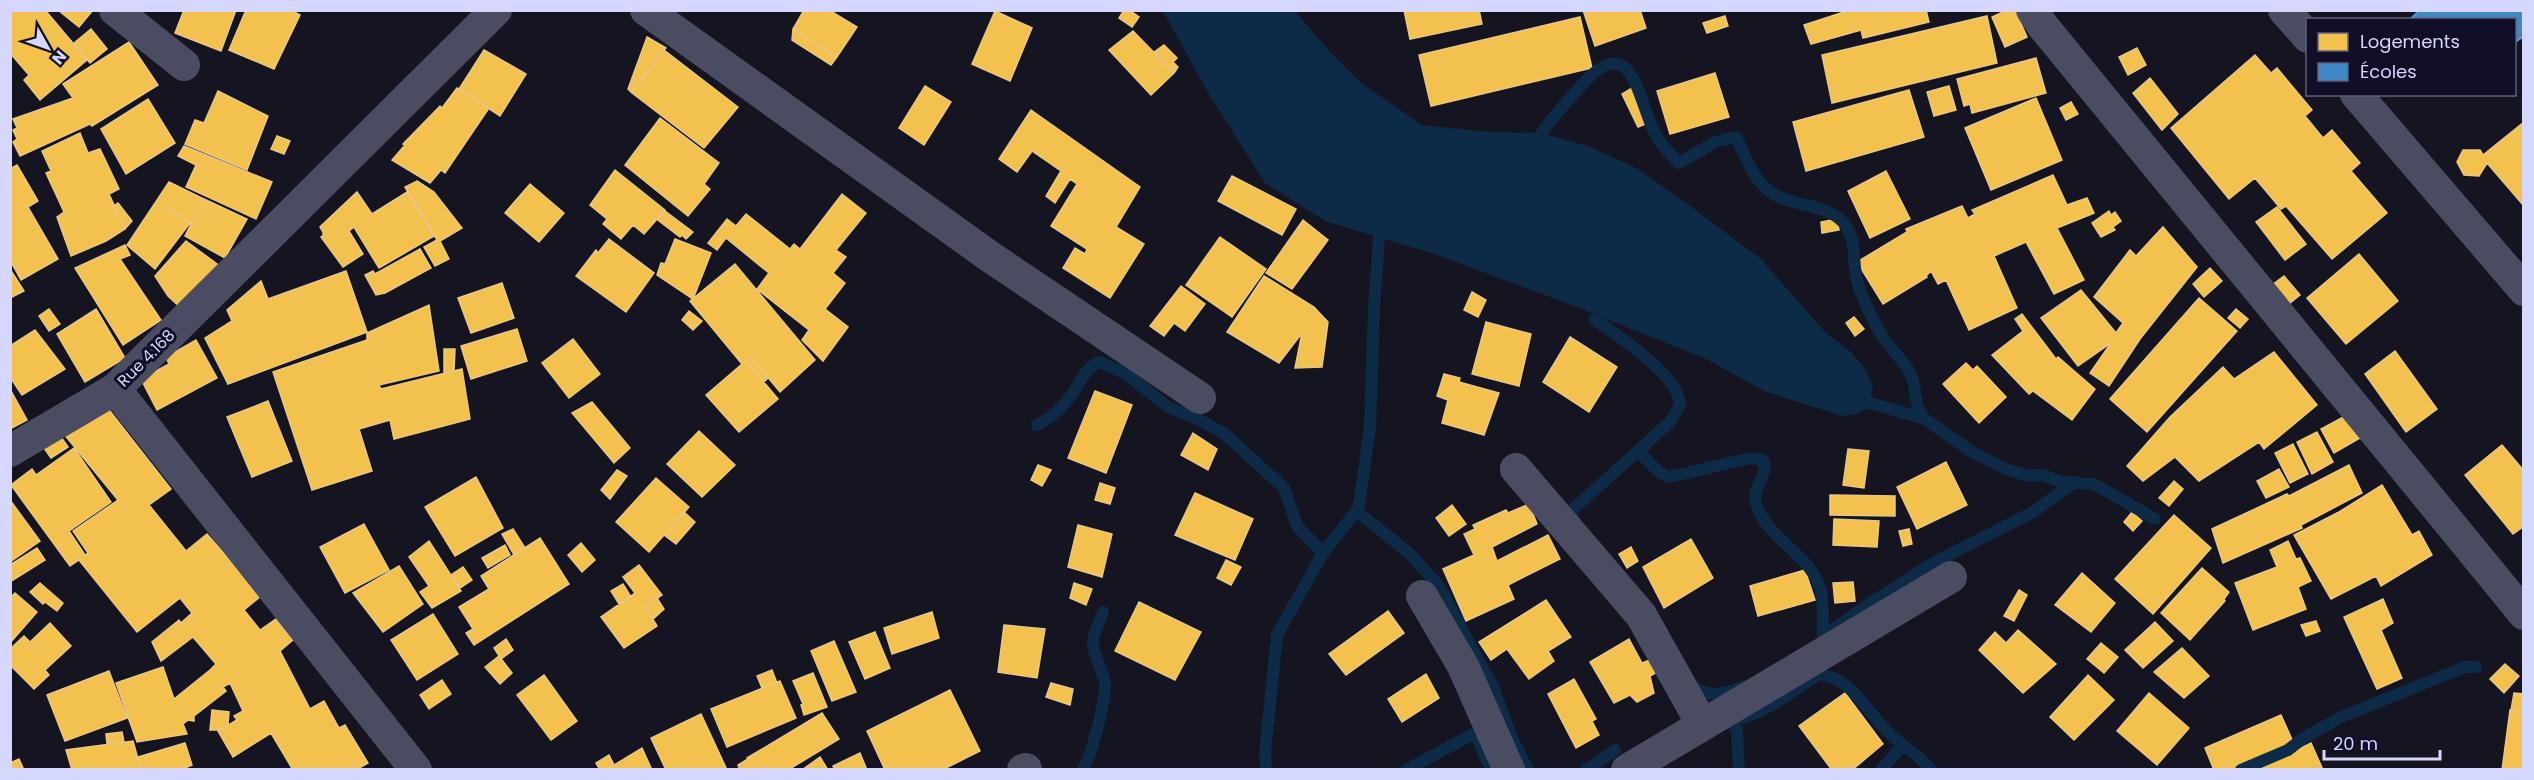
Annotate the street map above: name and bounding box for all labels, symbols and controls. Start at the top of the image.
north arrow [18,18,78,78]
legend [2306,18,2516,96]
text: Logements [2360,29,2460,54]
text: N [46,45,72,69]
text: Écoles [2360,59,2417,84]
street label: Rue 4.168 [112,324,180,392]
scale bar [2324,723,2440,761]
text: 20 m [2333,731,2378,756]

